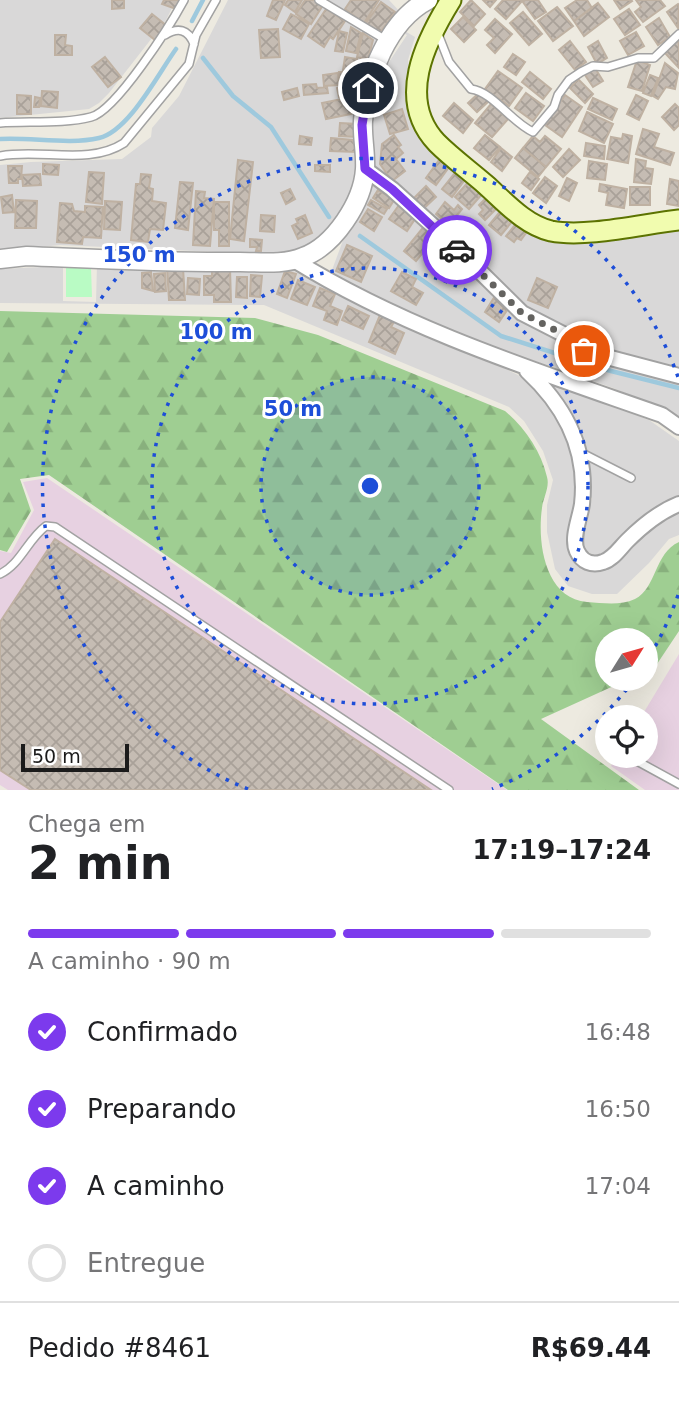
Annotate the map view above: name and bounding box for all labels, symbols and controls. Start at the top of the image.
pin [338,58,398,118]
icon: home [349,69,387,107]
courier [422,215,492,285]
icon: car [438,231,476,269]
text: 150 m [102,243,176,267]
text: 100 m [179,320,253,344]
pin [554,321,614,381]
icon: bag [565,332,603,370]
text: 50 m [264,397,322,421]
centre of rings [358,474,382,498]
north arrow [595,628,658,691]
map controls [595,628,658,768]
button: locate [595,705,658,768]
scale bar [21,741,130,773]
text: 50 m [32,745,81,767]
text: Chega em [28,811,145,837]
text: 17:19–17:24 [472,835,651,865]
text: 2 min [28,836,172,890]
text: A caminho · 90 m [28,948,231,974]
icon: check [28,1013,66,1051]
text: Confirmado [87,1017,238,1047]
text: 16:48 [585,1019,651,1045]
icon: check [28,1090,66,1128]
text: Preparando [87,1094,236,1124]
text: 16:50 [585,1096,651,1122]
icon: check [28,1167,66,1205]
text: A caminho [87,1171,225,1201]
text: 17:04 [585,1173,651,1199]
text: Entregue [87,1248,205,1278]
text: Pedido #8461 [28,1333,211,1363]
text: R$69.44 [531,1333,651,1363]

